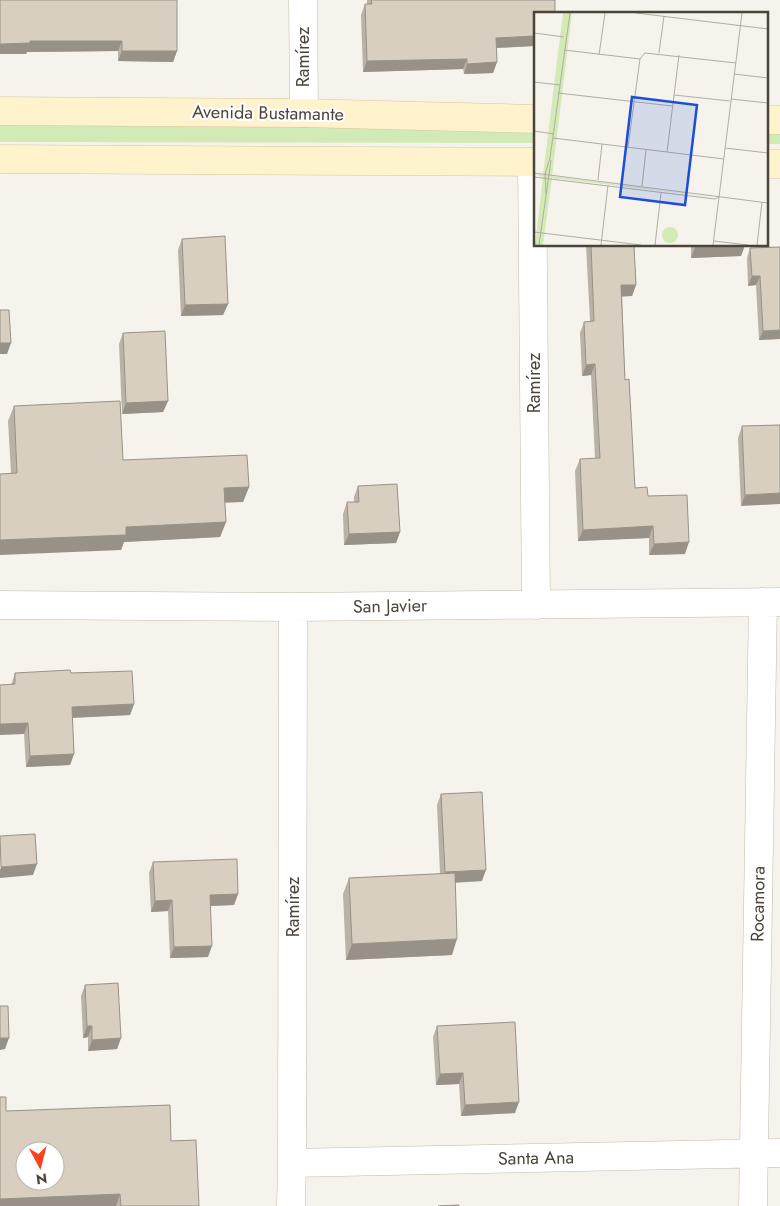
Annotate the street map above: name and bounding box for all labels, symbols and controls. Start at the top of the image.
inset map [534,12,768,246]
street label: Ramírez [290,26,316,87]
street label: Avenida Bustamante [192,99,344,127]
street label: Ramírez [521,352,547,413]
street label: San Javier [353,592,428,620]
street label: Rocamora [744,866,772,942]
street label: Ramírez [280,876,306,937]
north arrow [15,1141,65,1191]
street label: Santa Ana [498,1144,574,1172]
text: N [35,1168,48,1190]

